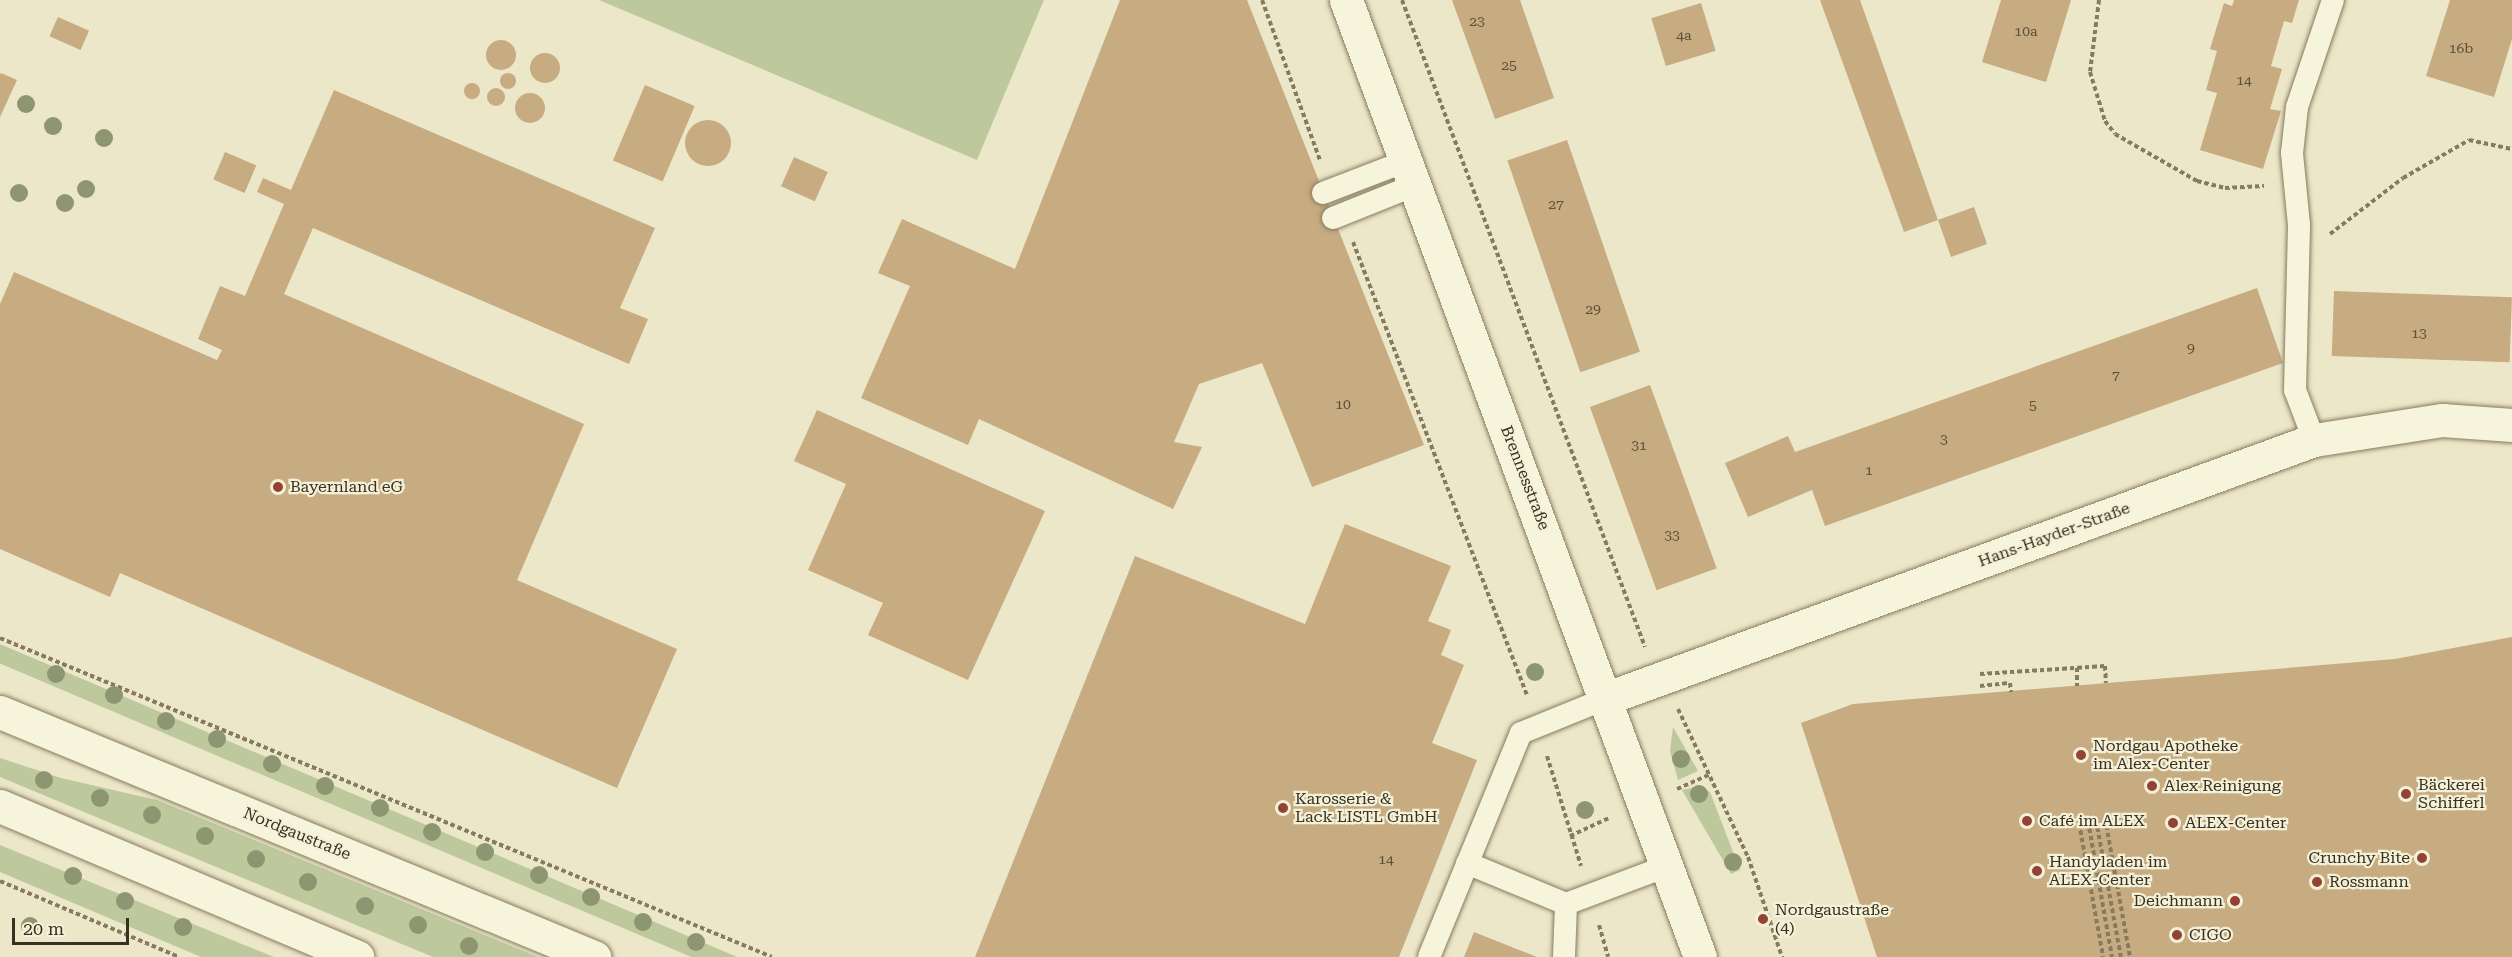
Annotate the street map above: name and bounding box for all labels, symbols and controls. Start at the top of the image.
house number: 23 [1469,13,1485,29]
house number: 10a [2014,23,2038,39]
house number: 4a [1676,27,1692,43]
house number: 16b [2449,40,2473,56]
house number: 25 [1501,57,1517,73]
house number: 14 [2236,72,2252,88]
house number: 27 [1548,196,1564,212]
house number: 29 [1585,301,1601,317]
house number: 13 [2411,325,2427,341]
house number: 9 [2187,340,2195,356]
house number: 7 [2112,367,2120,383]
house number: 10 [1335,396,1351,412]
house number: 5 [2029,397,2037,413]
street label: Brennesstraße [1496,423,1554,533]
house number: 3 [1940,431,1948,447]
house number: 31 [1631,437,1647,453]
house number: 1 [1865,462,1873,478]
place label: Bayernland eG [290,477,403,497]
marker: Bayernland eG [271,480,285,494]
street label: Hans-Hayder-Straße [1976,499,2132,571]
house number: 33 [1664,527,1680,543]
place label: Nordgau Apotheke im Alex-Center [2093,736,2238,774]
marker: Nordgau Apotheke im Alex-Center [2074,748,2088,762]
place label: Bäckerei Schifferl [2418,775,2485,813]
place label: Alex Reinigung [2164,776,2281,796]
marker: Alex Reinigung [2145,779,2159,793]
marker: Bäckerei Schifferl [2399,787,2413,801]
place label: Karosserie & Lack LISTL GmbH [1295,789,1438,827]
marker: Karosserie & Lack LISTL GmbH [1276,801,1290,815]
street label: Nordgaustraße [241,804,353,864]
place label: Café im ALEX [2039,811,2145,831]
place label: ALEX-Center [2185,813,2286,833]
marker: Café im ALEX [2020,814,2034,828]
marker: ALEX-Center [2166,816,2180,830]
place label: Crunchy Bite [2309,848,2410,868]
house number: 14 [1378,851,1394,867]
marker: Crunchy Bite [2415,851,2429,865]
place label: Handyladen im ALEX-Center [2049,852,2167,890]
marker: Handyladen im ALEX-Center [2030,864,2044,878]
place label: Rossmann [2329,872,2409,892]
marker: Rossmann [2310,875,2324,889]
place label: Deichmann [2133,891,2223,911]
marker: Deichmann [2228,894,2242,908]
place label: Nordgaustraße (4) [1775,900,1889,938]
scale bar [15,906,132,944]
marker: Nordgaustraße (4) [1756,912,1770,926]
text: 20 m [23,918,64,939]
place label: CIGO [2189,925,2232,945]
marker: CIGO [2170,928,2184,942]

